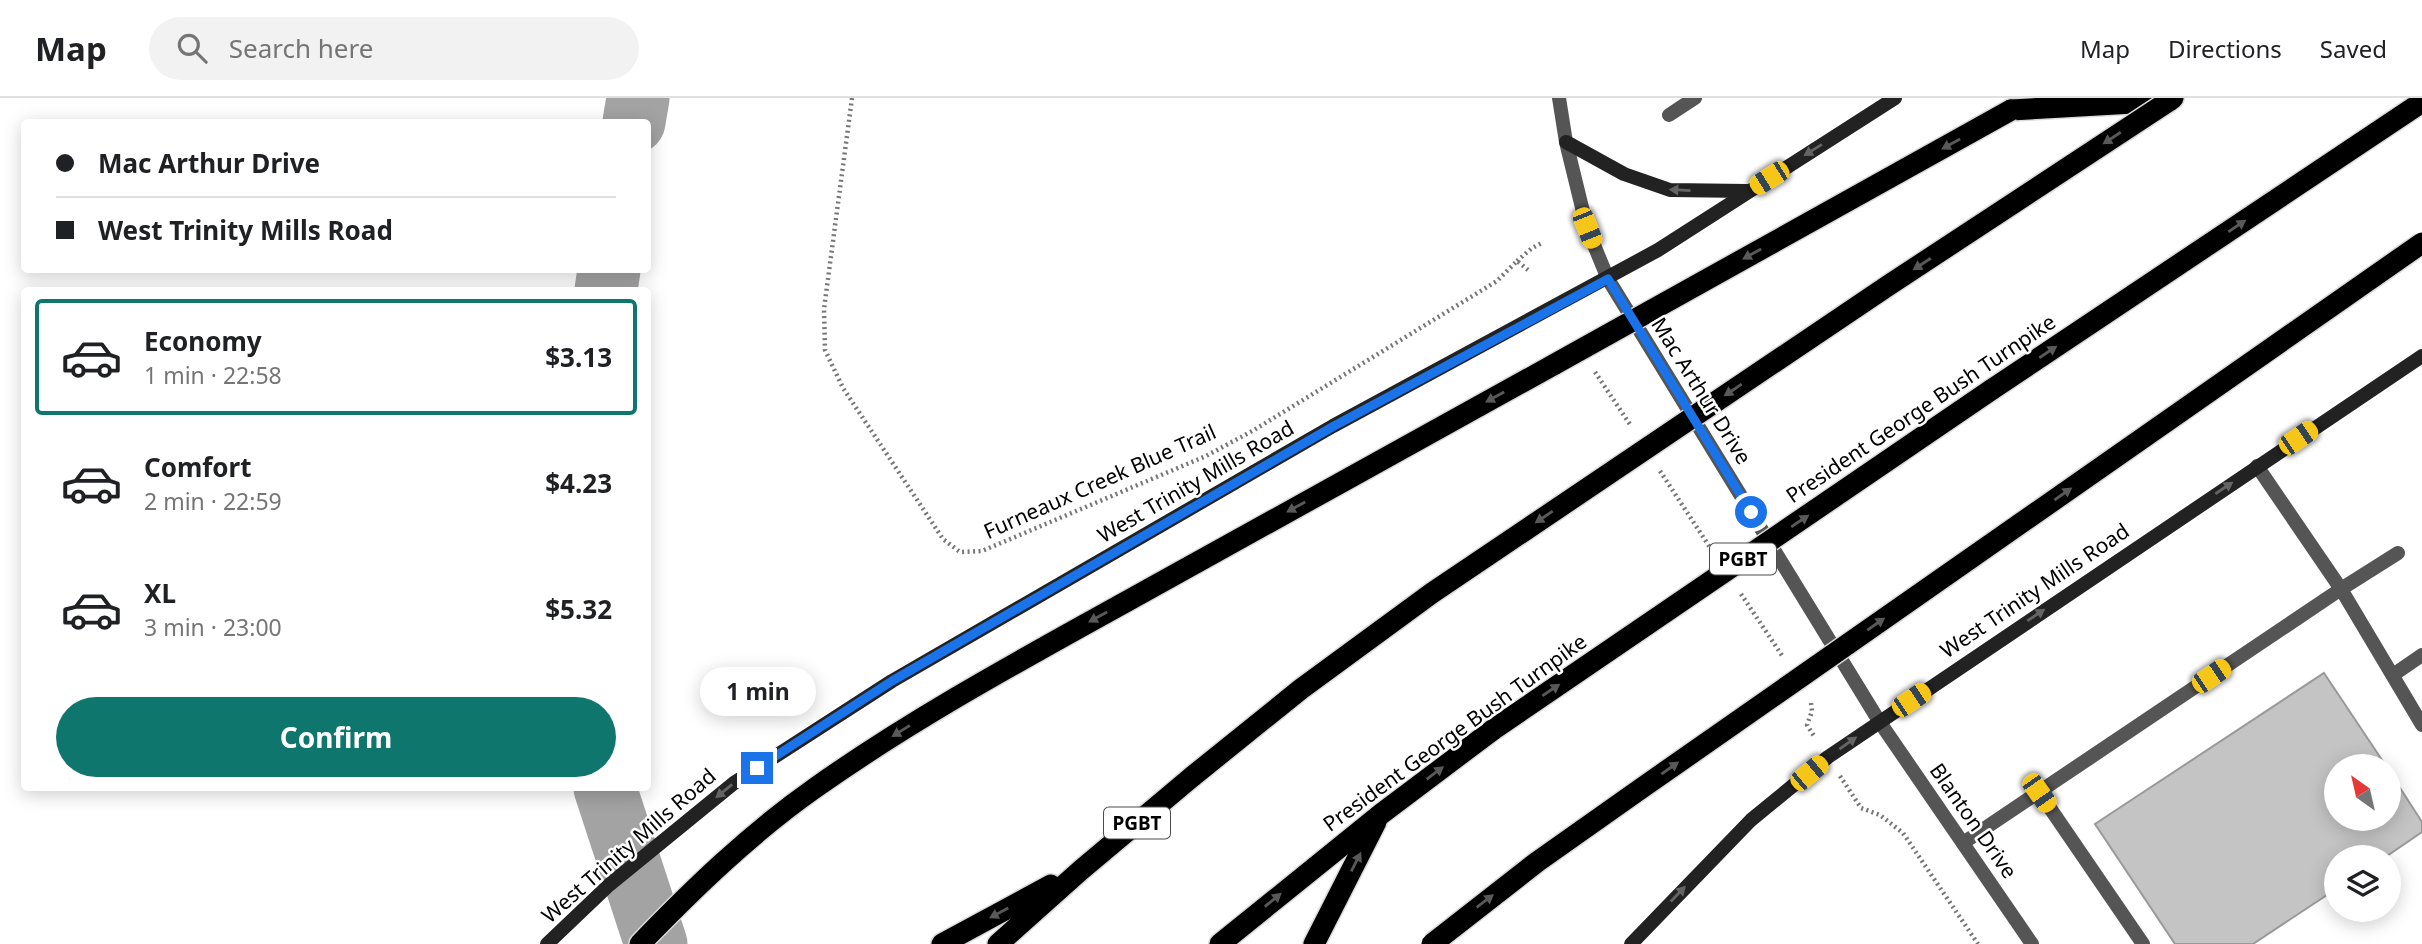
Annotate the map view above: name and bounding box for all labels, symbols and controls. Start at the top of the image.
search box [149,17,639,80]
text: Map [35,26,107,71]
icon: search [173,29,211,67]
text: Search here [229,30,373,66]
text: Map [2080,32,2130,65]
text: Directions [2168,32,2282,65]
text: Saved [2320,32,2387,65]
one-way arrow [2102,132,2122,145]
one-way arrow [1941,138,1961,150]
one-way arrow [1804,143,1823,156]
text: Mac Arthur Drive [98,145,320,181]
car [1746,158,1793,198]
one-way arrow [1669,184,1691,195]
car [1570,205,1605,251]
text: West Trinity Mills Road [98,212,393,248]
one-way arrow [2228,219,2246,233]
one-way arrow [1742,248,1762,260]
one-way arrow [1912,257,1932,270]
street label: President George Bush Turnpike [1780,307,2061,509]
street label: Mac Arthur Drive [1645,312,1758,469]
text: Economy [144,323,262,359]
icon: car [60,326,123,389]
text: $3.13 [545,339,612,375]
one-way arrow [2039,345,2057,359]
text: 1 min · 22:58 [144,359,282,391]
one-way arrow [1724,383,1742,397]
one-way arrow [1486,391,1505,403]
street label: West Trinity Mills Road [1092,413,1299,549]
street label: Furneaux Creek Blue Trail [979,417,1220,545]
car [2275,418,2322,458]
text: Comfort [144,449,252,485]
icon: car [60,452,123,515]
text: $4.23 [545,465,612,501]
one-way arrow [2215,481,2233,495]
text: 2 min · 22:59 [144,485,282,517]
one-way arrow [2054,487,2072,501]
route start [1735,496,1767,528]
one-way arrow [1287,501,1306,513]
one-way arrow [1535,510,1553,524]
one-way arrow [1790,515,1809,528]
street label: West Trinity Mills Road [1935,516,2134,664]
road number: PGBT [1710,544,1776,574]
text: XL [144,575,176,611]
icon: car [60,578,123,641]
text: $5.32 [545,591,612,627]
one-way arrow [2026,609,2046,622]
text: 3 min · 23:00 [144,611,282,643]
one-way arrow [1087,611,1107,623]
one-way arrow [1867,617,1885,631]
street label: President George Bush Turnpike [1317,627,1592,837]
car [2188,656,2235,696]
callout: 1 min [699,666,815,716]
text: 1 min [726,675,790,707]
car [1888,680,1935,720]
one-way arrow [1542,683,1560,697]
button: Confirm [56,697,616,777]
one-way arrow [891,725,910,738]
one-way arrow [1839,736,1857,750]
car [1787,751,1832,795]
route end [741,752,773,784]
north arrow [2324,754,2401,831]
map controls [2324,754,2401,922]
street label: Blanton Drive [1924,757,2024,884]
one-way arrow [1661,761,1679,775]
street label: West Trinity Mills Road [535,762,721,929]
one-way arrow [1426,766,1444,780]
car [2019,770,2060,816]
one-way arrow [715,783,732,798]
road number: PGBT [1104,808,1170,838]
button: layers [2324,845,2401,922]
one-way arrow [1350,852,1362,871]
one-way arrow [1670,886,1686,903]
one-way arrow [1263,893,1281,908]
one-way arrow [1476,895,1494,909]
one-way arrow [989,907,1009,919]

